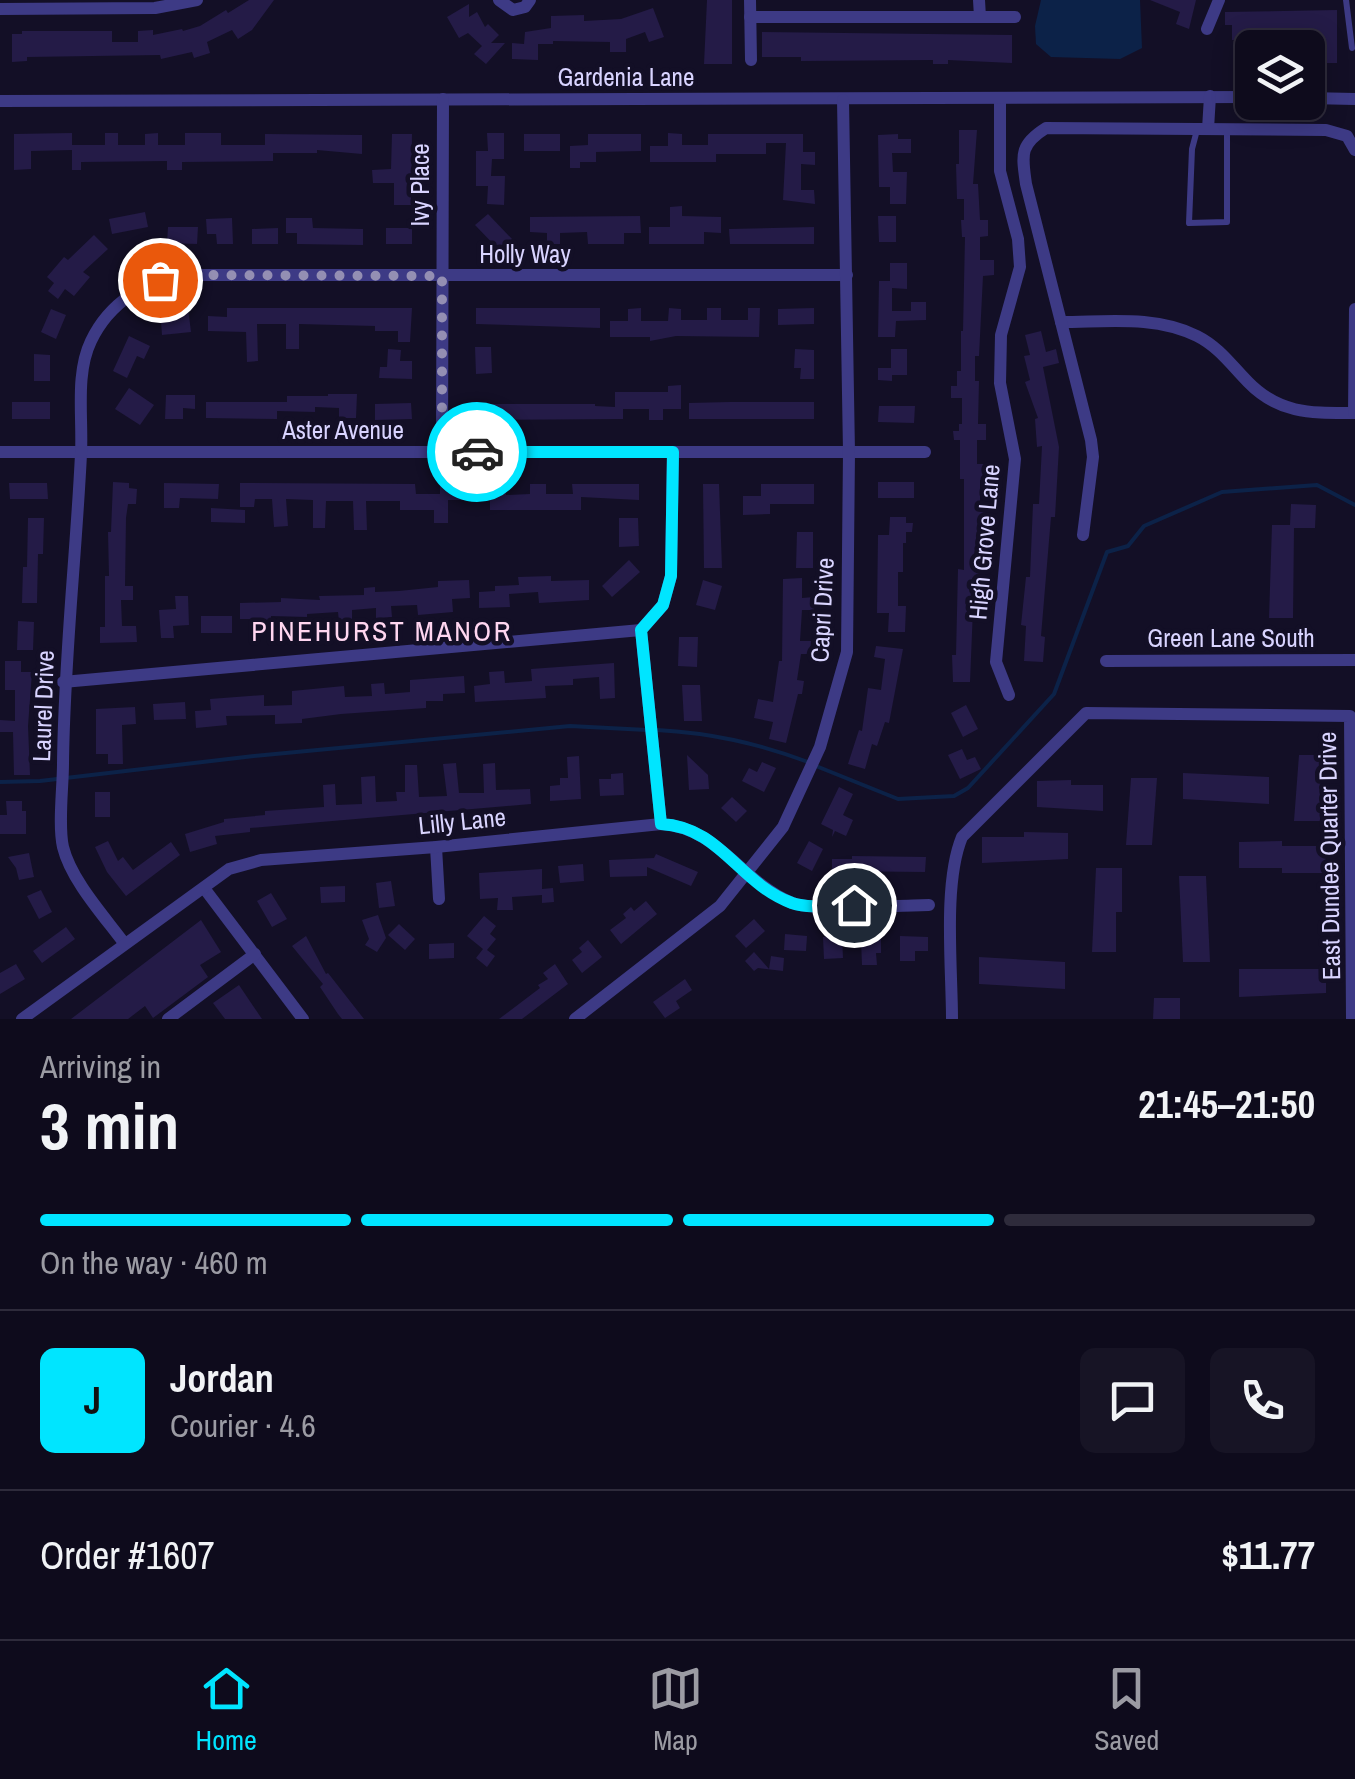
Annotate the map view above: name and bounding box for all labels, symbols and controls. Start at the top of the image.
map controls [1235,30,1325,120]
button: layers [1235,30,1325,120]
street label: Gardenia Lane [558,60,694,94]
street label: Ivy Place [403,143,437,227]
street label: Holly Way [479,237,571,271]
pin [118,238,203,323]
icon: bag [133,253,188,308]
courier [427,402,527,502]
street label: Aster Avenue [281,413,404,447]
icon: car [450,425,505,480]
street label: High Grove Lane [960,463,1008,621]
street label: Capri Drive [802,557,842,663]
district label: PINEHURST MANOR [251,612,513,650]
street label: Green Lane South [1147,621,1315,655]
street label: Laurel Drive [24,650,62,762]
street label: East Dundee Quarter Drive [1310,732,1348,980]
street label: Lilly Lane [417,800,507,842]
pin [812,863,897,948]
icon: home [827,878,882,933]
text: Arriving in [40,1045,161,1088]
text: 21:45–21:50 [1138,1079,1315,1130]
text: 3 min [40,1082,179,1169]
text: On the way · 460 m [40,1241,268,1284]
button: chat [1080,1348,1185,1453]
button: phone [1210,1348,1315,1453]
text: Jordan [170,1353,274,1404]
text: J [84,1375,101,1426]
text: Courier · 4.6 [170,1404,316,1447]
text: Order #1607 [40,1530,215,1581]
text: $11.77 [1221,1530,1315,1581]
tab: Home [196,1661,257,1759]
tab: Map [648,1661,703,1759]
tab: Saved [1094,1661,1159,1759]

